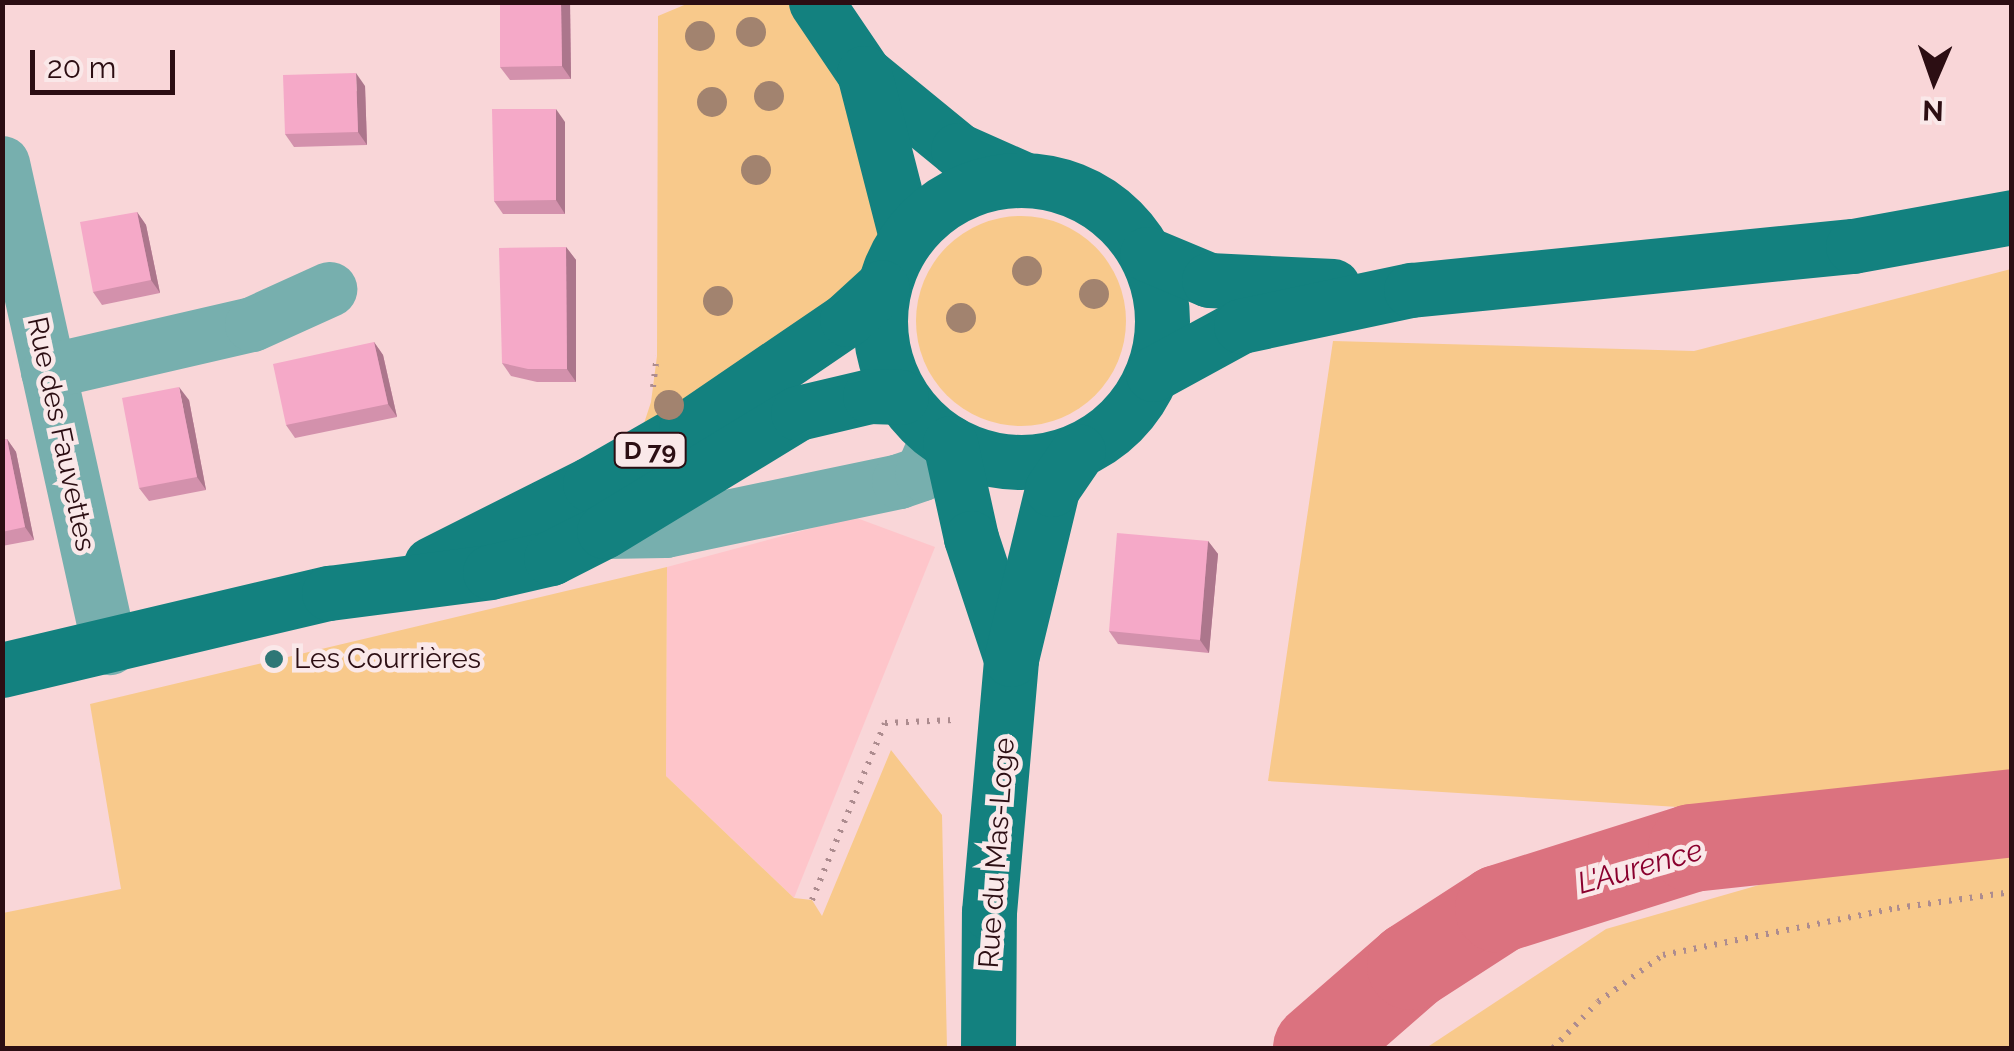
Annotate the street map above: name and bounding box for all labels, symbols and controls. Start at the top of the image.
scale bar [35,30,180,92]
north arrow [1884,30,1984,130]
text: 20 m [47,50,116,85]
text: N [1922,94,1944,127]
street label: Rue des Fauvettes [20,314,102,554]
road number: D 79 [612,430,688,470]
place label: Les Courrières [294,642,481,676]
marker: Les Courrières [263,648,285,670]
street label: Rue du Mas-Loge [972,737,1022,969]
water label: L'Aurence [1573,832,1707,902]

